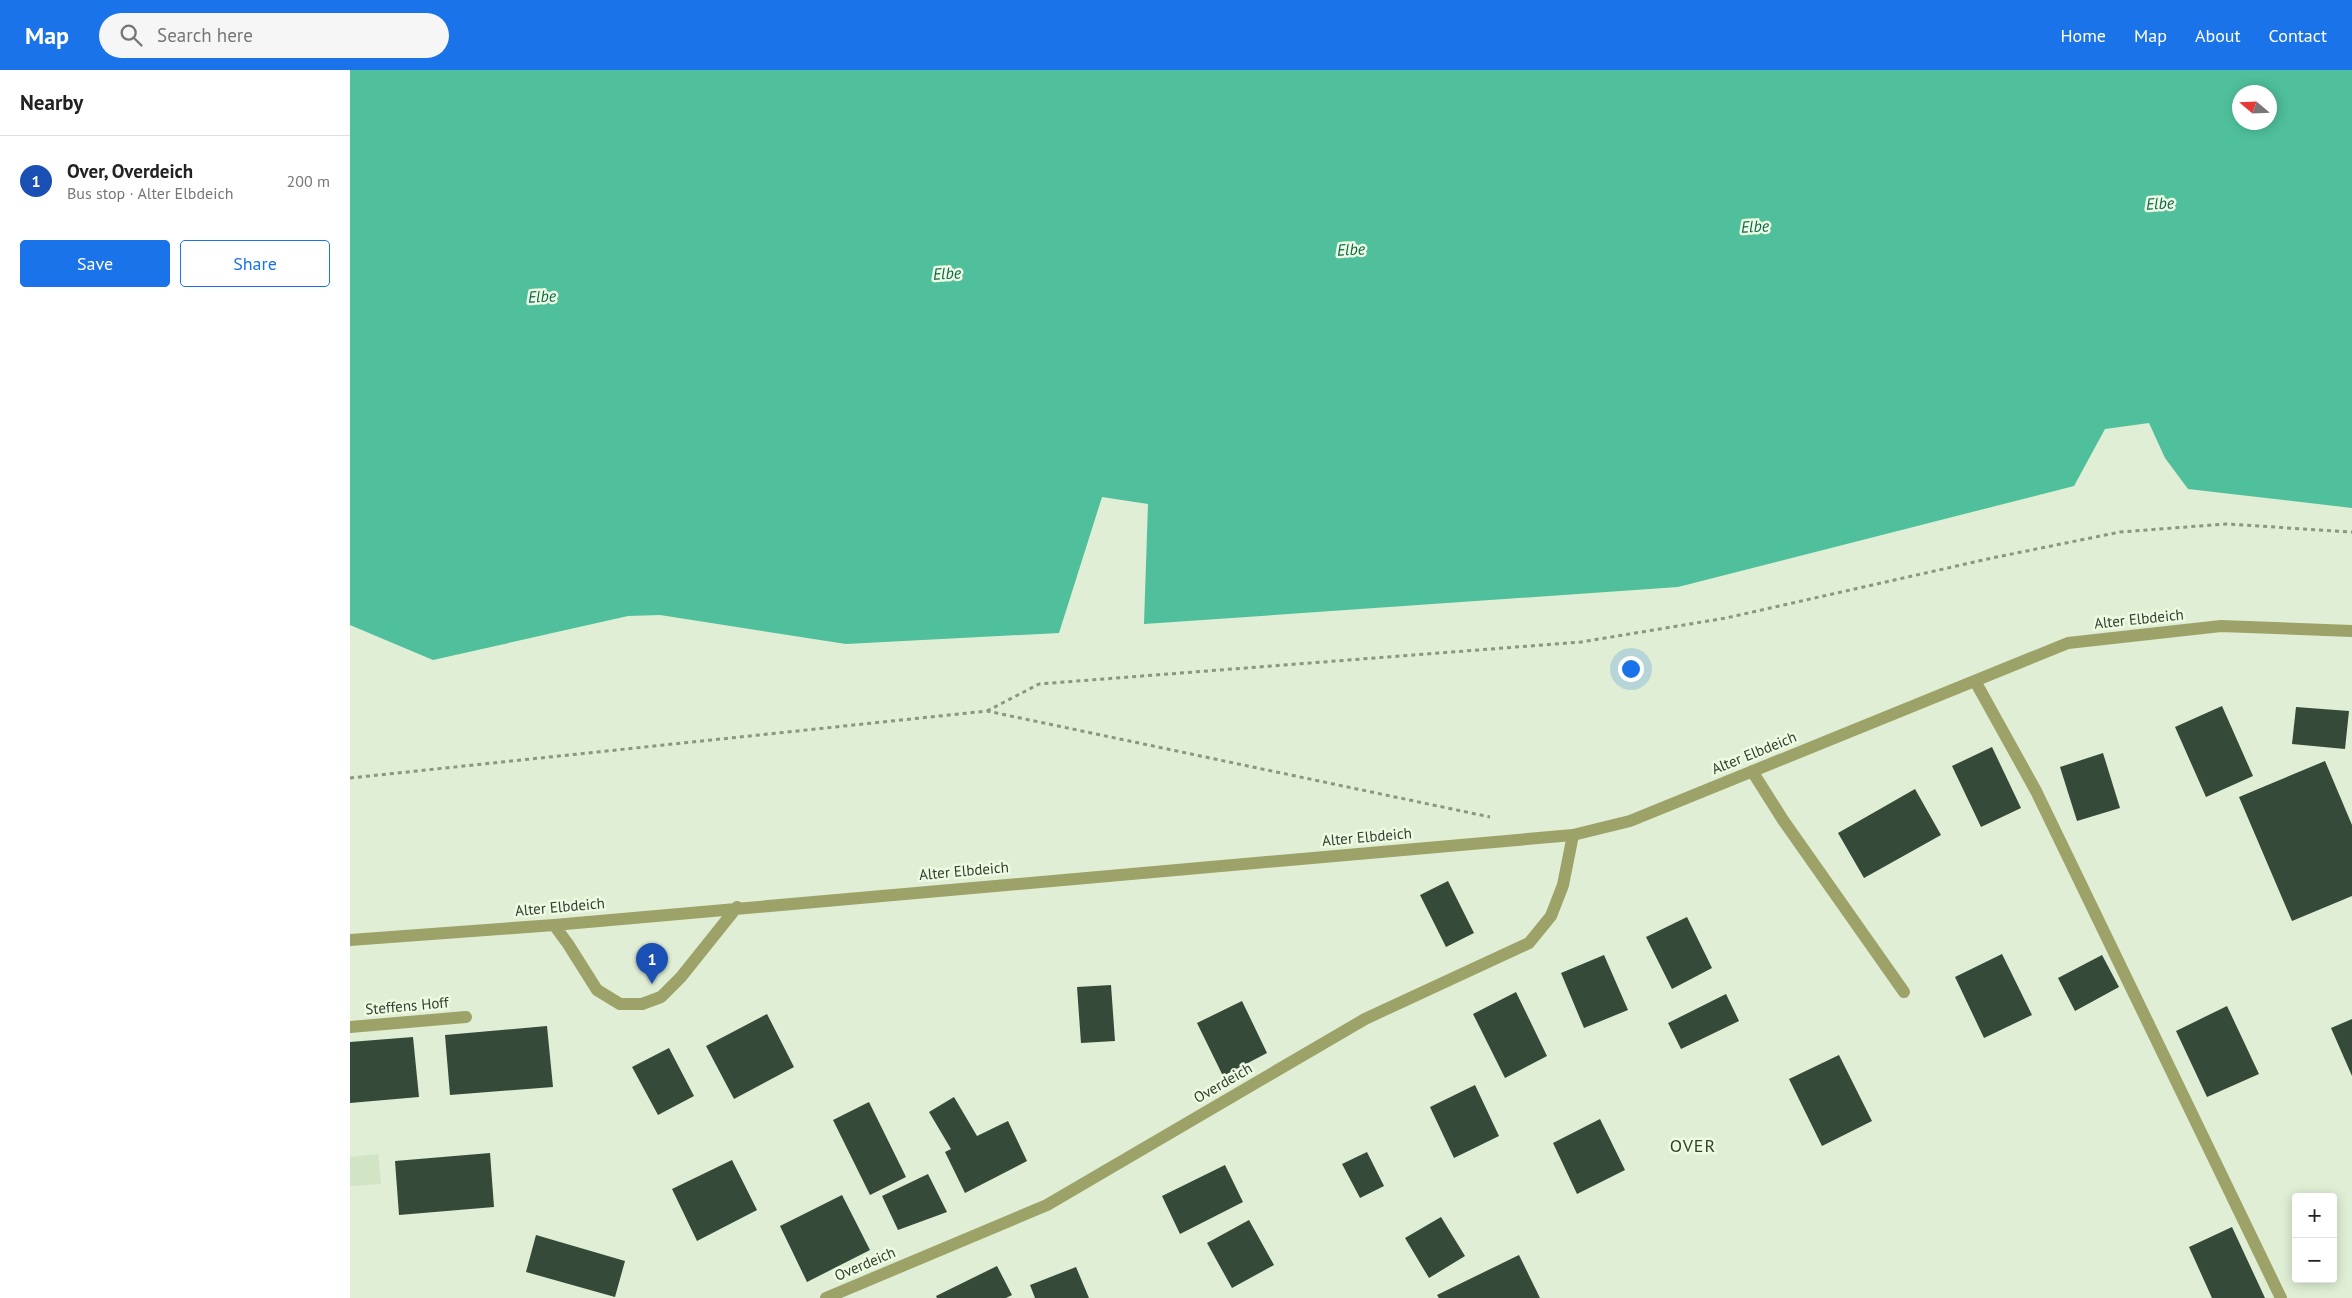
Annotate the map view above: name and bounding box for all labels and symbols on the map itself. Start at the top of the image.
north arrow [2232,85,2277,130]
water label: Elbe [2145,192,2175,214]
water label: Elbe [1740,215,1770,237]
water label: Elbe [1336,238,1366,260]
water label: Elbe [932,262,962,284]
water label: Elbe [527,285,557,307]
street label: Alter Elbdeich [2093,604,2185,633]
your location [1618,656,1644,682]
street label: Alter Elbdeich [1709,727,1799,778]
street label: Alter Elbdeich [1321,823,1413,850]
street label: Alter Elbdeich [918,857,1010,884]
street label: Alter Elbdeich [514,893,606,920]
pin: 1 [636,943,668,984]
street label: Steffens Hoff [364,992,451,1019]
street label: Overdeich [1190,1058,1255,1107]
district label: OVER [1670,1134,1716,1157]
street label: Overdeich [831,1242,898,1285]

